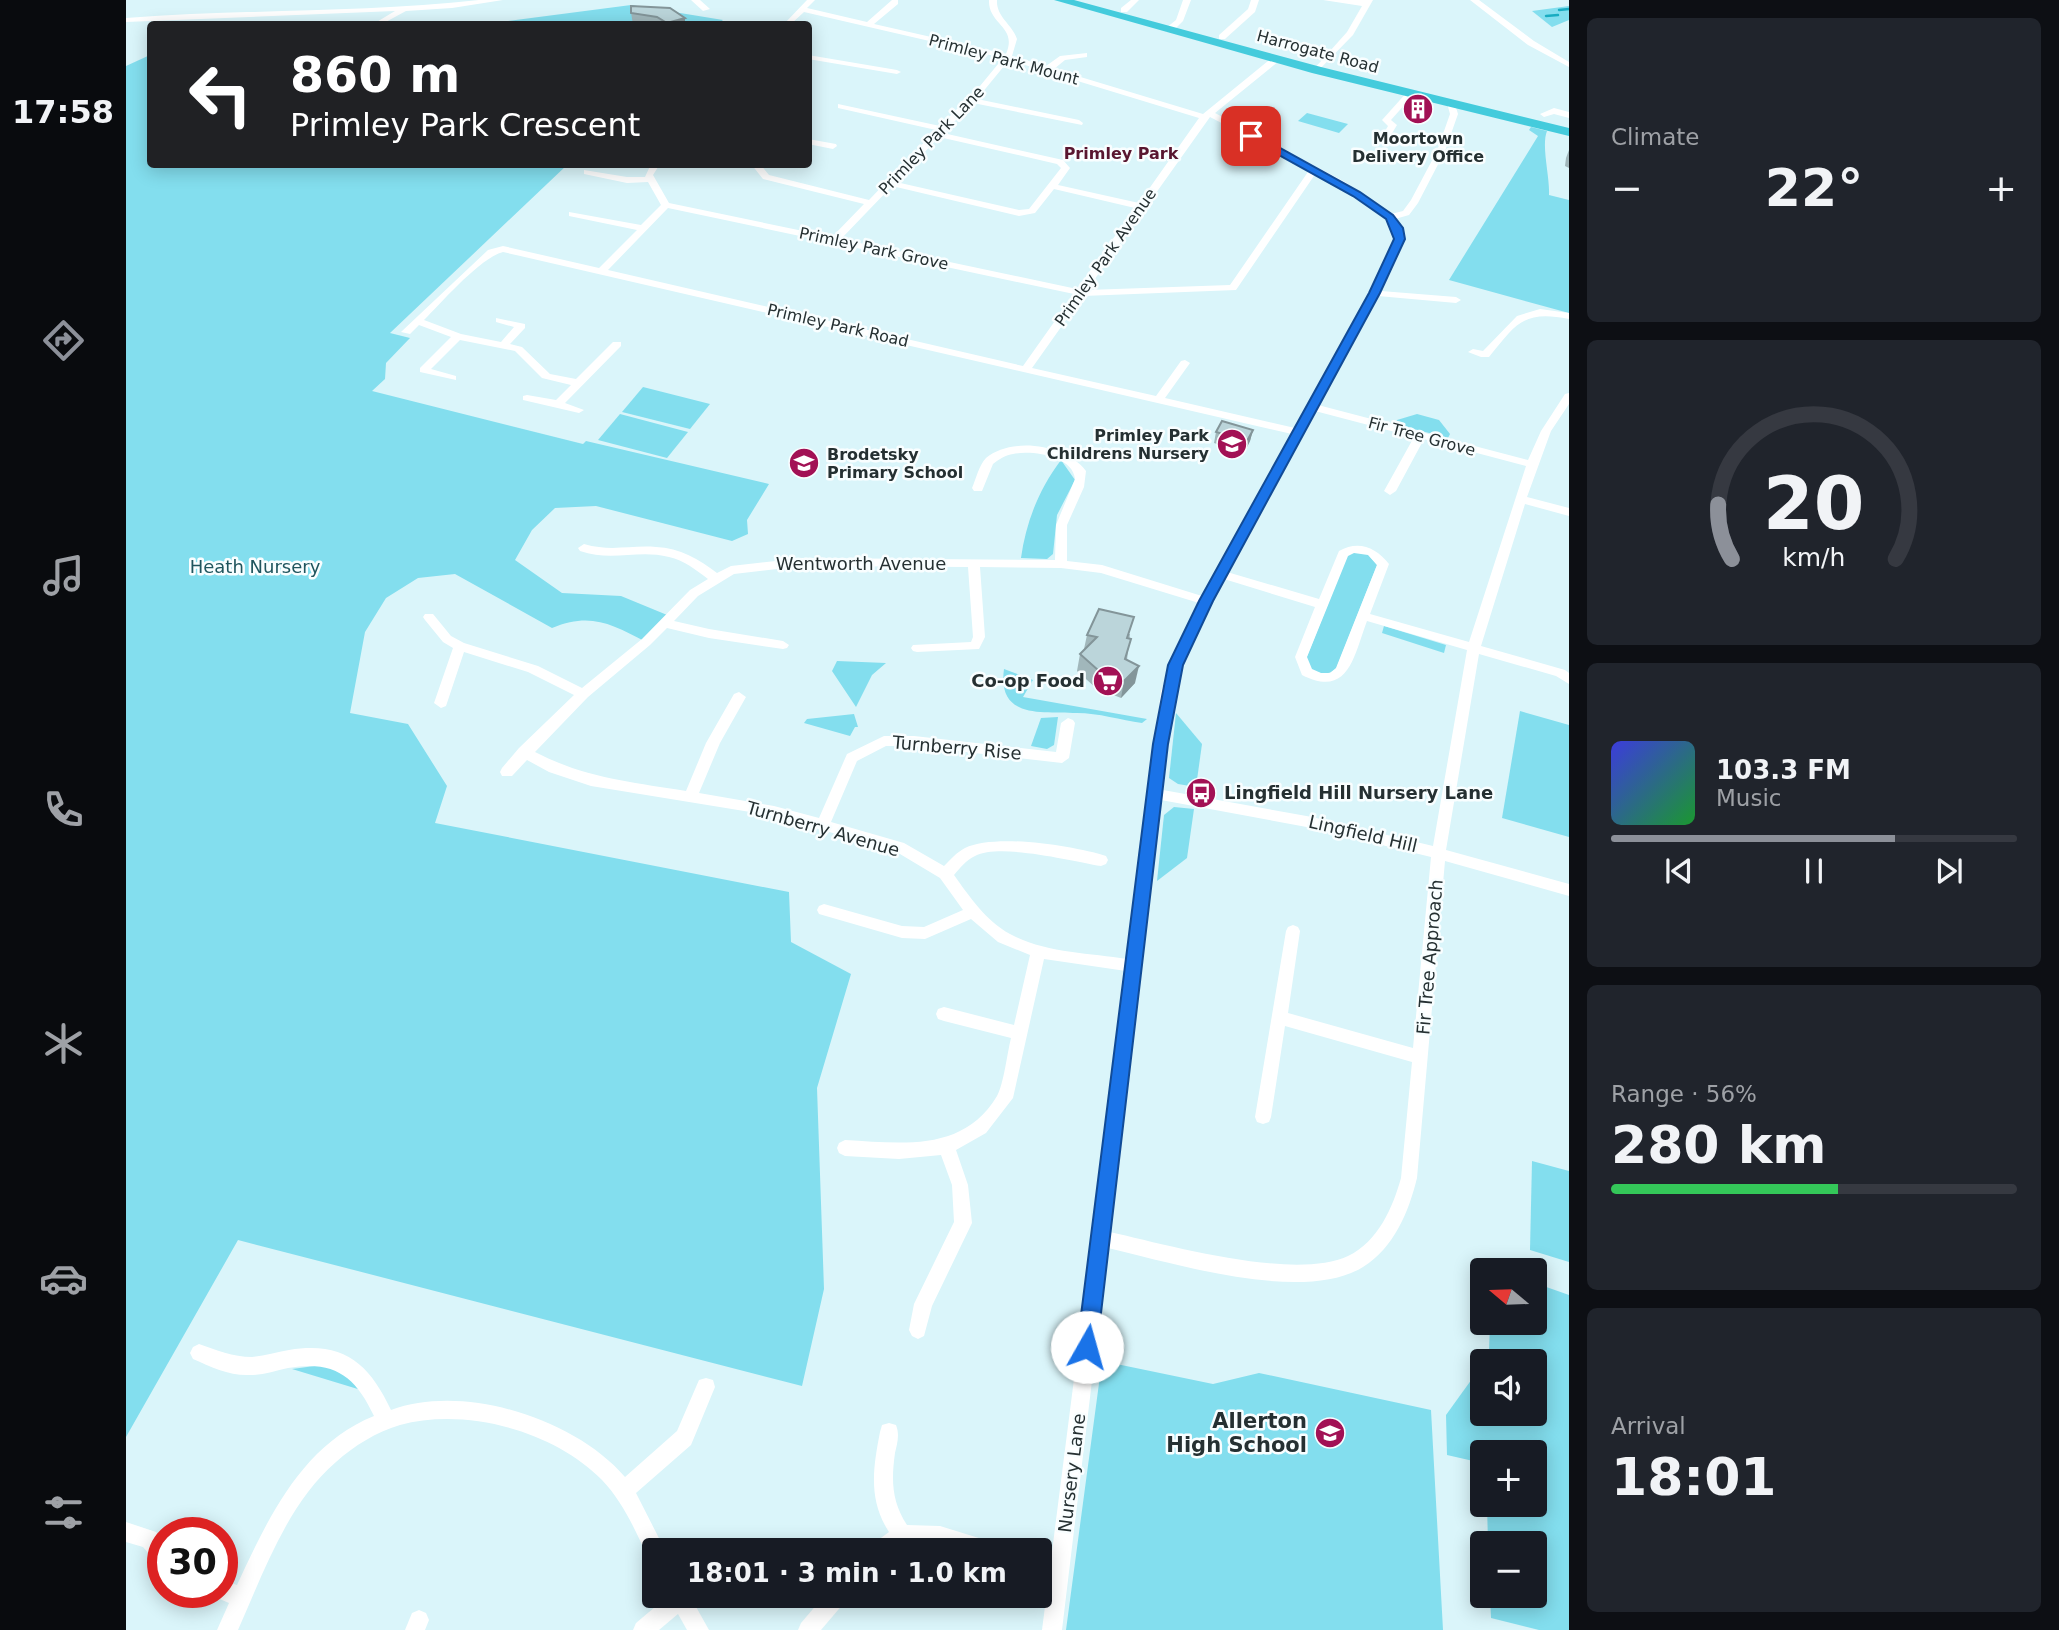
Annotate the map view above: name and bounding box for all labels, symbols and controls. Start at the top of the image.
street label: Harrogate Road [1255,26,1381,77]
street label: Primley Park Mount [927,30,1081,89]
text: 860 m [290,47,460,104]
icon: left [175,49,266,140]
street label: Primley Park Lane [875,82,988,198]
building icon: Moortown Delivery Office [1401,92,1435,126]
text: 17:58 [12,93,114,131]
text: Primley Park Crescent [290,106,640,144]
pin [1221,106,1281,166]
icon: arrive [1232,117,1270,155]
text: Climate [1611,124,1700,150]
place label: Moortown Delivery Office [1352,129,1484,166]
district label: Primley Park [1064,144,1179,163]
text: 22° [1765,158,1863,218]
text: − [1611,166,1643,210]
text: + [1985,166,2017,210]
street label: Primley Park Avenue [1051,185,1160,330]
street label: Primley Park Grove [797,223,950,274]
street label: Primley Park Road [765,300,910,351]
icon: directions [39,316,88,365]
street label: Fir Tree Grove [1366,413,1478,460]
place label: Primley Park Childrens Nursery [1047,426,1210,463]
school or university icon: Primley Park Childrens Nursery [1215,427,1249,461]
place label: Brodetsky Primary School [827,445,963,482]
school or university icon: Brodetsky Primary School [787,446,821,480]
text: 20 [1763,461,1865,546]
text: km/h [1782,542,1846,571]
icon: music [39,551,88,600]
street label: Wentworth Avenue [776,553,946,574]
park label: Heath Nursery [190,556,321,577]
supermarket icon: Co-op Food [1091,664,1125,698]
place label: Co-op Food [971,670,1085,691]
street label: Turnberry Rise [891,731,1022,764]
text: 103.3 FM [1716,755,1851,785]
bus stop icon: Lingfield Hill Nursery Lane [1184,776,1218,810]
place label: Lingfield Hill Nursery Lane [1224,782,1493,803]
icon: phone [39,785,88,834]
text: Music [1716,785,1781,811]
street label: Turnberry Avenue [743,796,902,860]
street label: Lingfield Hill [1307,811,1420,856]
icon: previous [1660,852,1698,890]
icon: pause [1795,852,1833,890]
icon: next [1930,852,1968,890]
street label: Fir Tree Approach [1412,878,1447,1036]
icon: climate [39,1019,88,1068]
text: Range · 56% [1611,1081,1757,1107]
text: 280 km [1611,1115,1826,1175]
icon: car [39,1254,88,1303]
north arrow [1470,1258,1547,1335]
map controls [1470,1258,1547,1608]
position arrow [1050,1310,1124,1384]
button: sound [1470,1349,1547,1426]
place label: Allerton High School [1166,1409,1307,1457]
street label: Nursery Lane [1054,1412,1089,1534]
text: Arrival [1611,1413,1686,1439]
school or university icon: Allerton High School [1313,1416,1347,1450]
button: + [1470,1440,1547,1517]
text: 18:01 [1611,1447,1777,1507]
icon: filters [39,1488,88,1537]
speed limit sign: 30 [147,1517,238,1608]
button: − [1470,1531,1547,1608]
text: 18:01 · 3 min · 1.0 km [687,1558,1007,1588]

